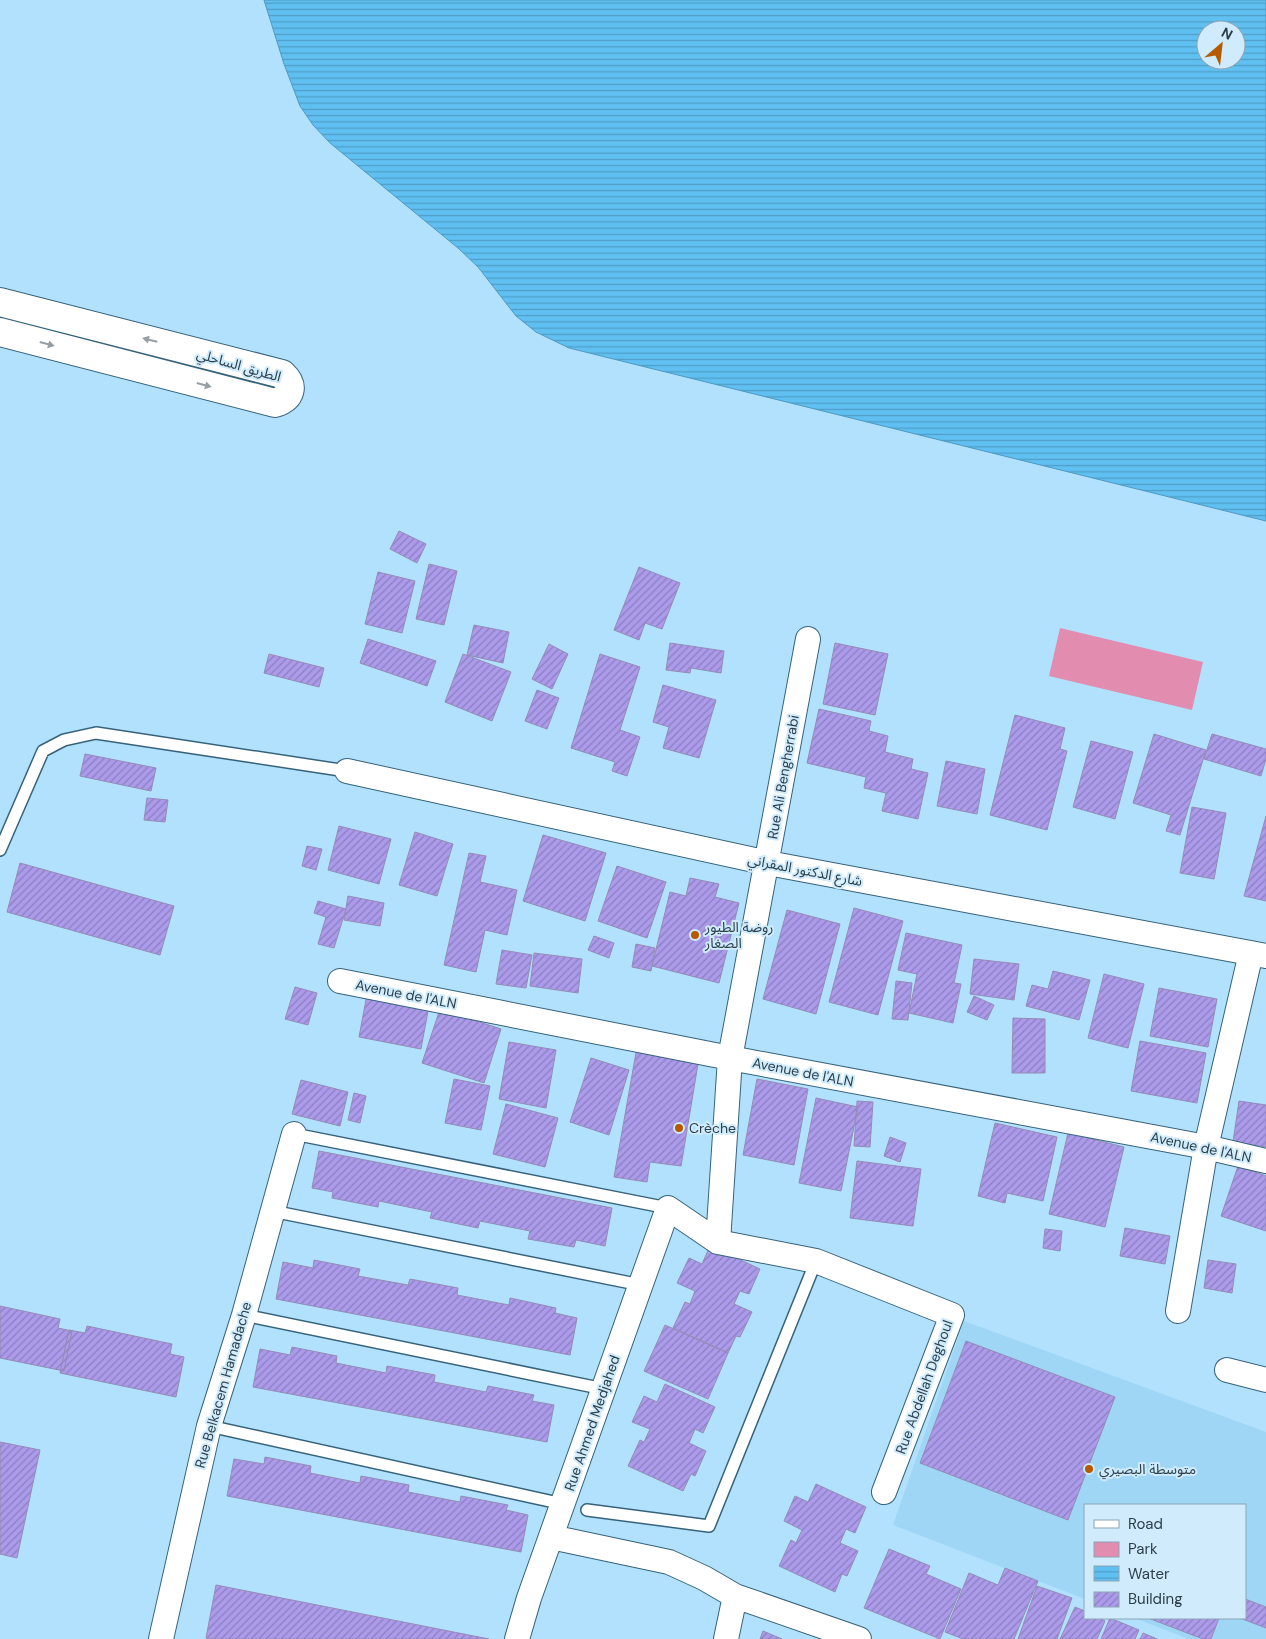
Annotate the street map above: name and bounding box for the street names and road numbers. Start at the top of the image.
street label: الطريق الساحلي [194,344,283,388]
street label: Rue Ali Bengherrabi [763,713,803,841]
street label: شارع الدكتور المقراني [746,850,864,892]
street label: Avenue de l'ALN [354,975,458,1013]
street label: Avenue de l'ALN [751,1053,855,1091]
street label: Avenue de l'ALN [1149,1128,1253,1166]
street label: Rue Belkacem Hamadache [191,1300,255,1470]
street label: Rue Abdellah Deghoul [891,1318,957,1456]
street label: Rue Ahmed Medjahed [560,1353,624,1493]

